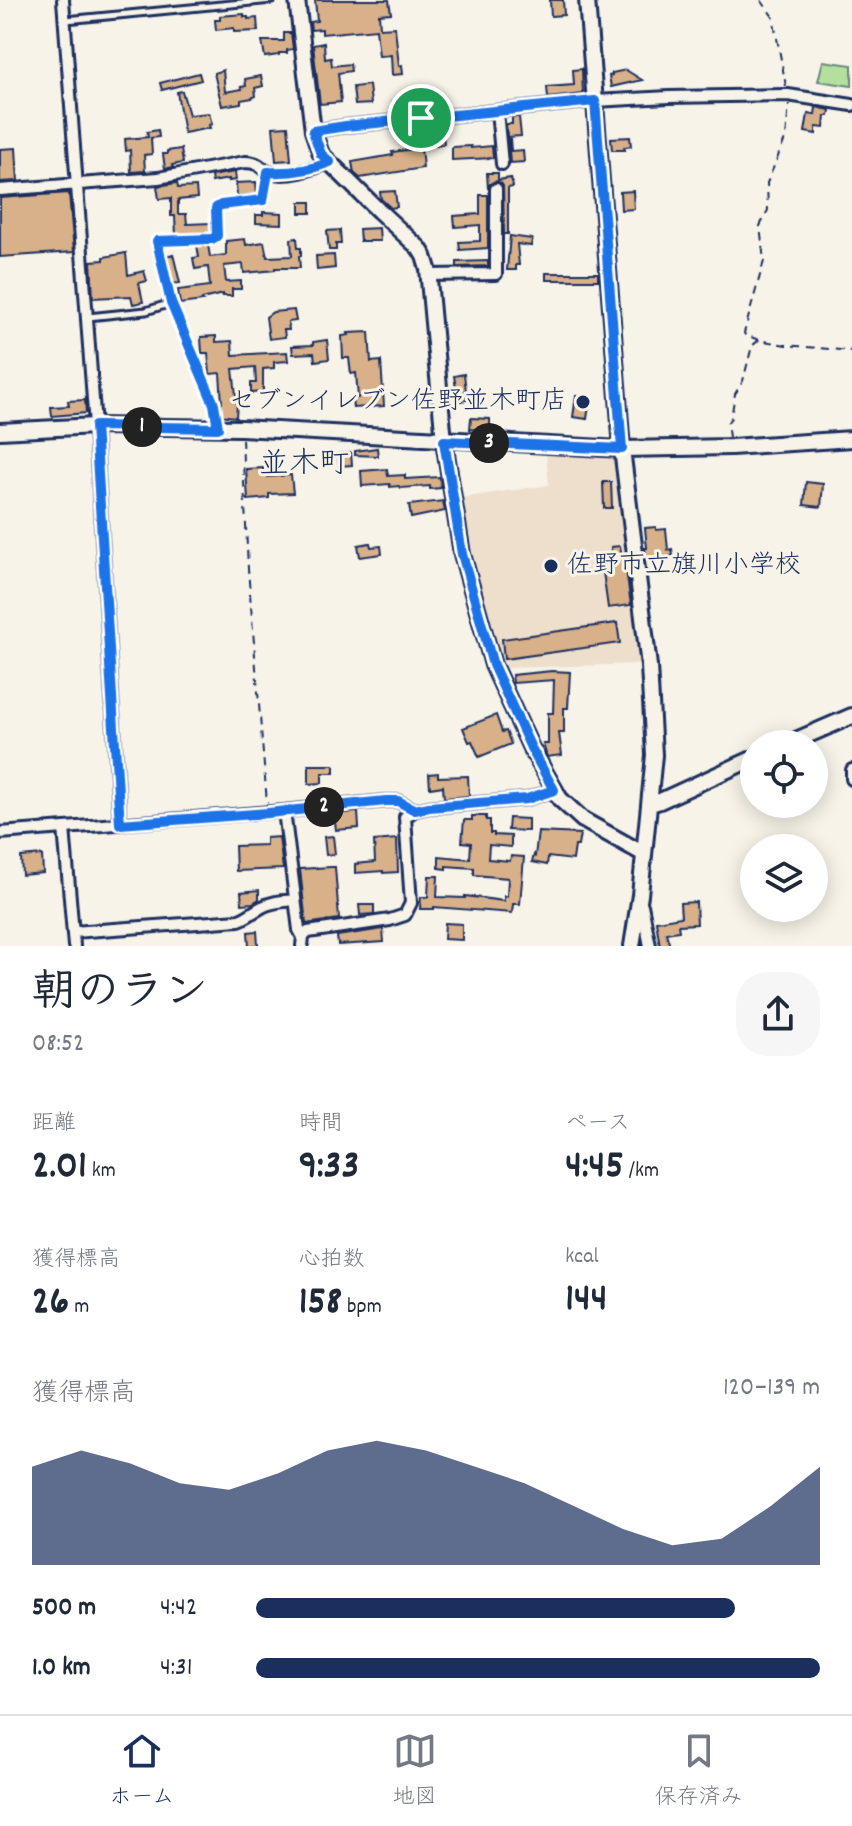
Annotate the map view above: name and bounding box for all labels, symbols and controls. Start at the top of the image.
pin [387,84,455,152]
icon: arrive [399,96,443,140]
place label: セブンイレブン佐野並木町店 [229,384,567,421]
marker: セブンイレブン佐野並木町店 [574,393,592,411]
pin: 1 [122,407,162,447]
text: 1 [140,411,144,442]
pin: 3 [469,423,509,463]
text: 3 [484,427,494,458]
district label: 並木町 [259,445,349,488]
place label: 佐野市立旗川小学校 [567,548,801,585]
marker: 佐野市立旗川小学校 [542,557,560,575]
map controls [740,730,828,922]
button: locate [740,730,828,818]
pin: 2 [304,787,344,827]
text: 2 [319,791,329,822]
button: layers [740,834,828,922]
text: 朝のラン [32,964,208,1027]
button: share [736,972,820,1056]
text: 08:52 [32,1026,84,1063]
text: 距離 [32,1109,76,1140]
text: 時間 [299,1109,343,1140]
text: ペース [565,1109,630,1140]
text: 2.01 [32,1140,87,1197]
text: 9:33 [299,1140,359,1197]
text: 4:45 [565,1140,624,1197]
text: km [87,1156,116,1187]
text: /km [624,1156,659,1187]
text: kcal [565,1242,599,1273]
text: 獲得標高 [32,1245,120,1276]
text: 心拍数 [299,1245,365,1276]
text: 144 [565,1273,607,1330]
text: 26 [32,1276,69,1333]
text: 158 [299,1276,342,1333]
text: m [69,1292,89,1323]
text: bpm [342,1292,382,1323]
text: 120–139 m [723,1370,820,1407]
text: 獲得標高 [32,1376,136,1413]
text: 500 m [32,1590,96,1627]
text: 4:42 [160,1590,197,1627]
text: 1.0 km [32,1650,91,1687]
text: 4:31 [160,1650,192,1687]
tab: ホーム [109,1729,174,1814]
tab: 地図 [393,1729,437,1814]
tab: 保存済み [655,1729,743,1814]

